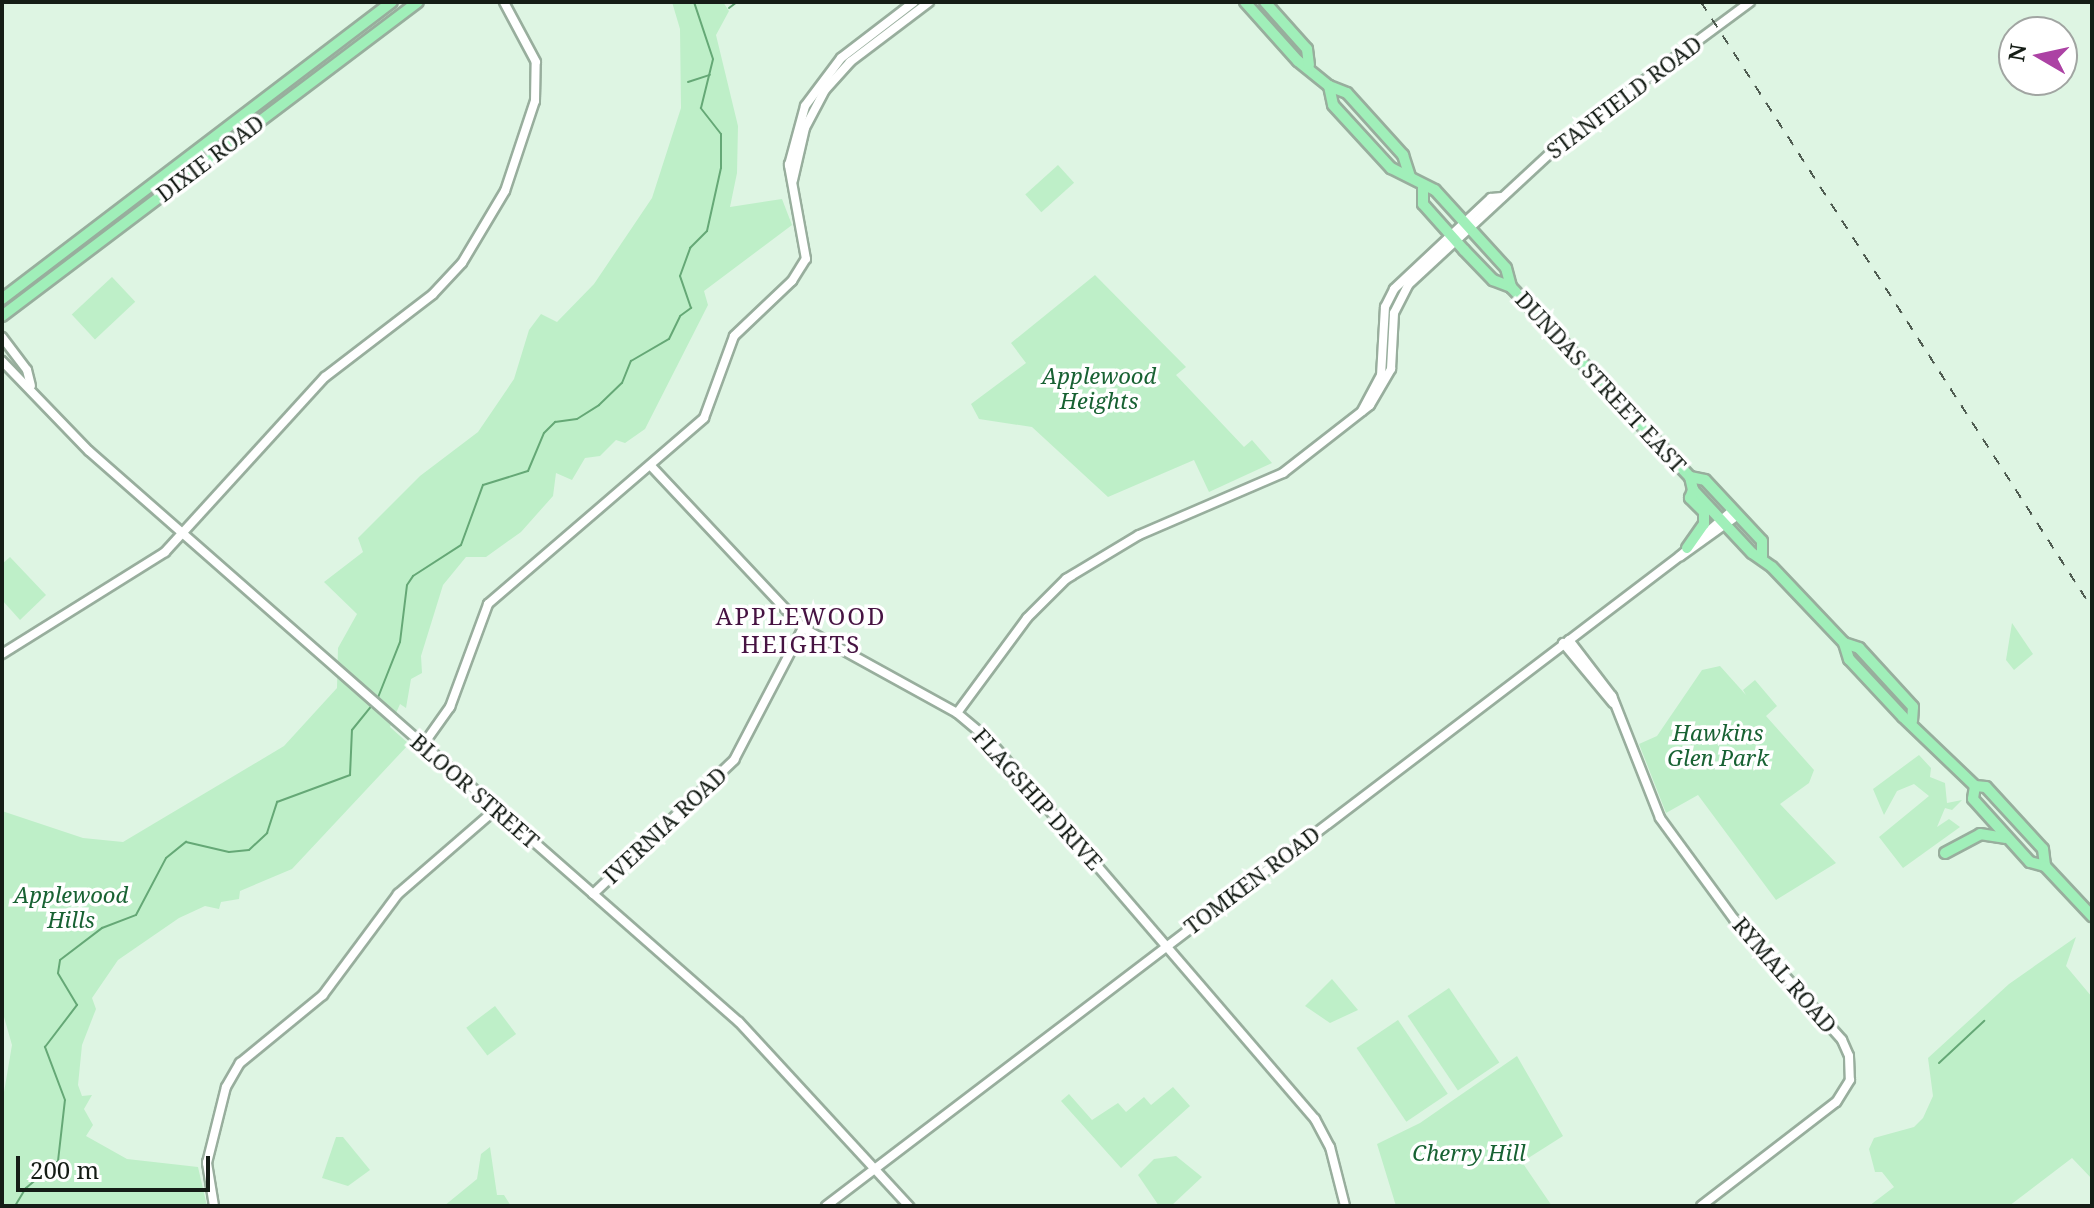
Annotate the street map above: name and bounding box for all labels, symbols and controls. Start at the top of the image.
north arrow [1998,16,2078,96]
street label: STANFIELD ROAD [1541,30,1707,164]
text: N [2000,42,2032,63]
street label: DIXIE ROAD [151,109,269,207]
street label: DUNDAS STREET EAST [1510,286,1692,478]
park label: Applewood Heights [1042,362,1156,414]
district label: APPLEWOOD HEIGHTS [715,602,887,658]
park label: Hawkins Glen Park [1667,719,1769,770]
street label: FLAGSHIP DRIVE [968,723,1108,875]
street label: BLOOR STREET [405,728,545,854]
street label: IVERNIA ROAD [598,761,732,889]
street label: TOMKEN ROAD [1179,820,1325,940]
park label: Applewood Hills [14,881,128,932]
street label: RYMAL ROAD [1728,912,1842,1038]
scale bar [20,1140,214,1190]
park label: Cherry Hill [1412,1140,1526,1166]
text: 200 m [30,1153,99,1186]

